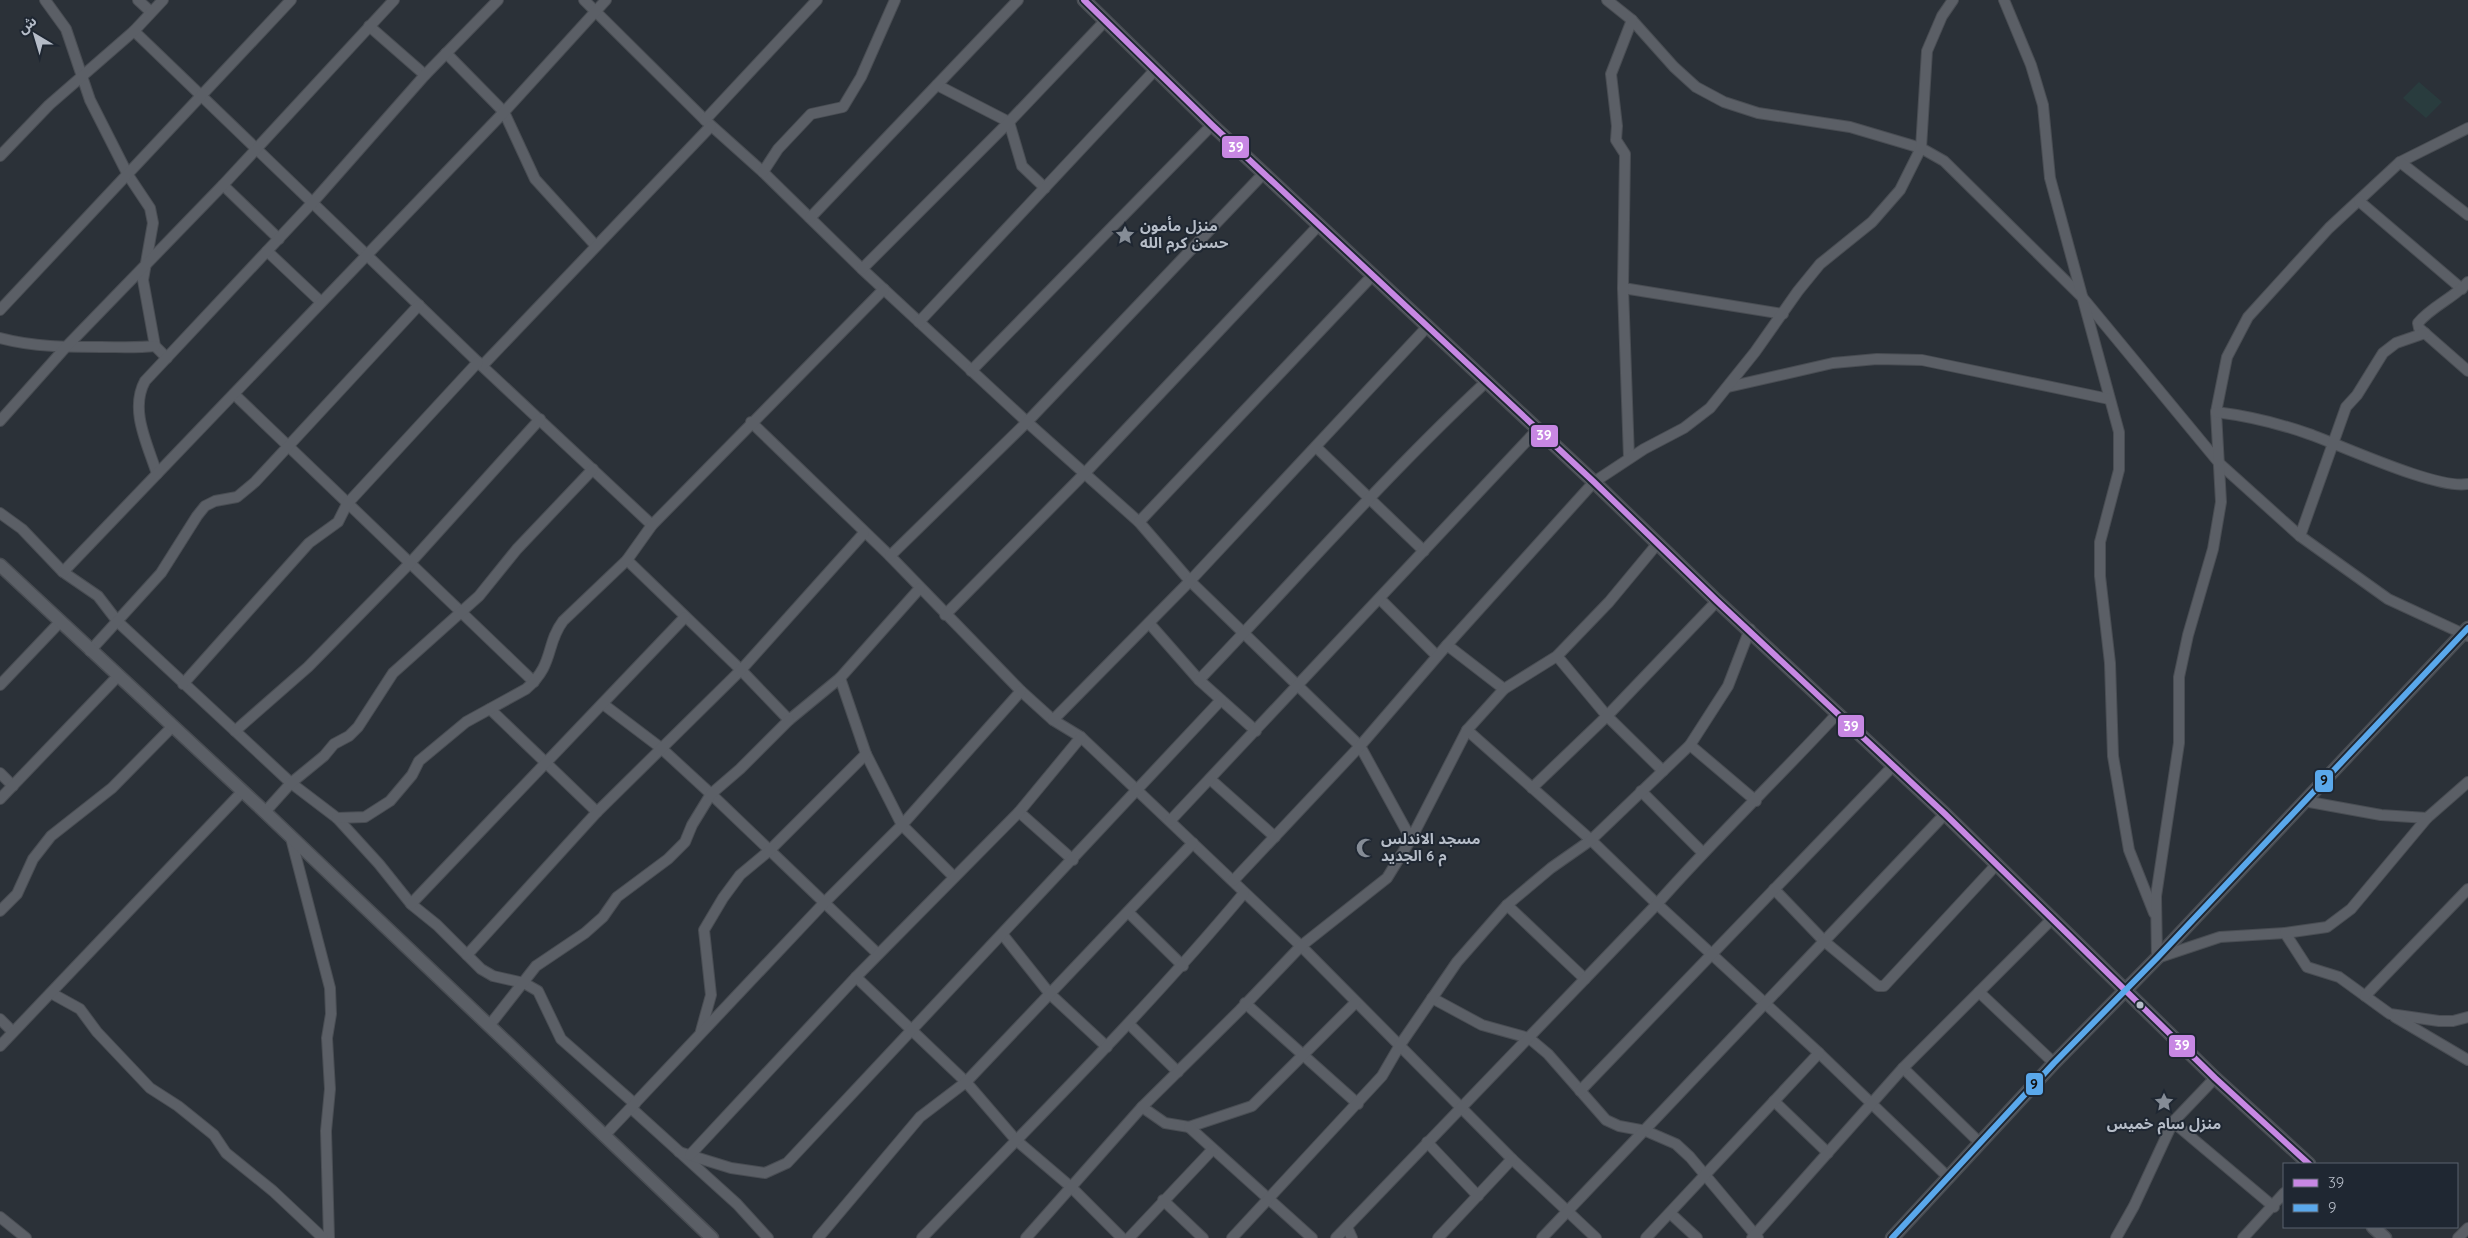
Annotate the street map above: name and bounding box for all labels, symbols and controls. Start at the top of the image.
north arrow [10,10,60,60]
text: ش [14,12,40,38]
line badge: 39 [1221,135,1250,159]
text: 39 [1228,138,1244,156]
place label: منزل مأمون حسن كرم الله [1140,216,1229,254]
place icon: منزل مأمون حسن كرم الله [1114,224,1136,246]
line badge: 39 [1530,424,1559,448]
text: 39 [1536,426,1552,444]
line badge: 39 [1837,714,1865,738]
text: 39 [1843,717,1859,735]
line badge: 9 [2314,769,2334,793]
text: 9 [2320,771,2328,789]
place label: مسجد الاندلس م 6 الجديد [1381,829,1481,867]
mosque icon: مسجد الاندلس م 6 الجديد [1355,837,1377,859]
unlabelled marker [2135,1000,2145,1010]
line badge: 39 [2168,1034,2196,1058]
text: 39 [2174,1036,2190,1054]
line badge: 9 [2025,1072,2044,1096]
text: 9 [2030,1075,2038,1093]
place icon: منزل سام خميس [2153,1091,2175,1113]
place label: منزل سام خميس [2107,1114,2221,1135]
legend [2283,1163,2458,1228]
text: 39 [2328,1173,2344,1192]
text: 9 [2328,1198,2336,1217]

